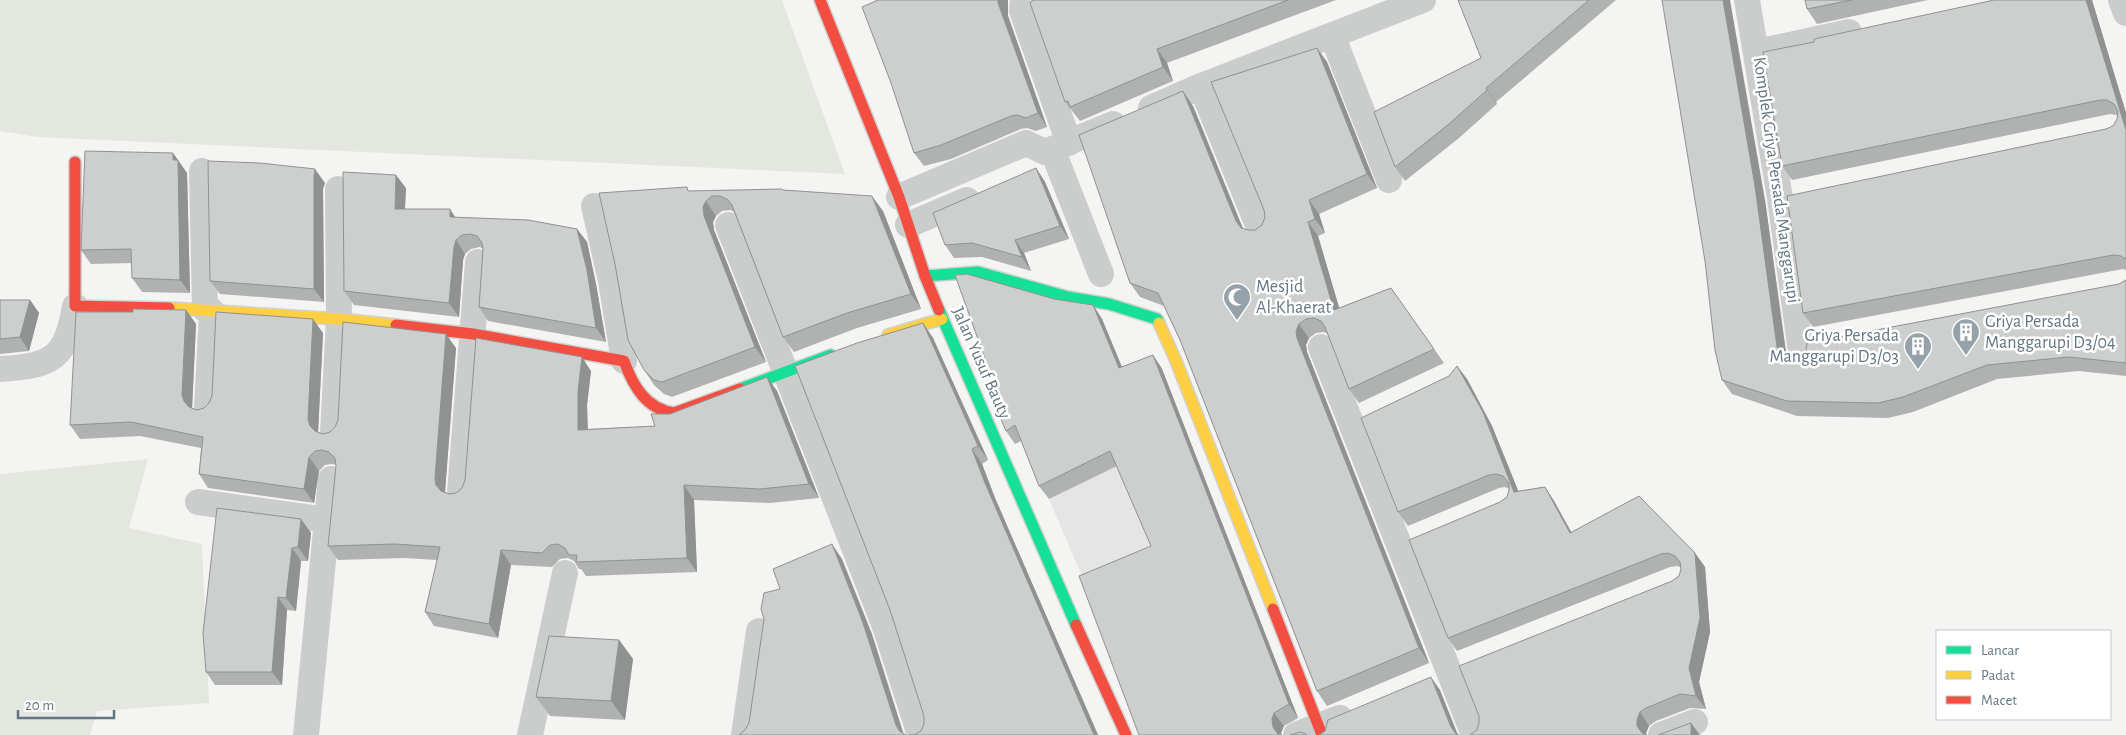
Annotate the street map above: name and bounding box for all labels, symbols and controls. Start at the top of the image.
street label: Komplek Griya Persada Manggarupi [1750,56,1802,304]
place label: Mesjid Al-Khaerat [1256,278,1332,317]
mosque icon: Mesjid Al-Khaerat [1222,282,1252,321]
street label: Jalan Yusuf Bauty [948,304,1014,422]
place label: Griya Persada Manggarupi D3/04 [1985,313,2116,352]
building icon: Griya Persada Manggarupi D3/04 [1951,317,1981,356]
place label: Griya Persada Manggarupi D3/03 [1770,327,1899,366]
building icon: Griya Persada Manggarupi D3/03 [1903,331,1933,370]
legend [1936,630,2111,720]
text: Lancar [1981,643,2019,658]
text: Padat [1981,668,2015,683]
scale bar [18,688,114,720]
text: Macet [1981,693,2017,708]
text: 20 m [25,698,54,713]

